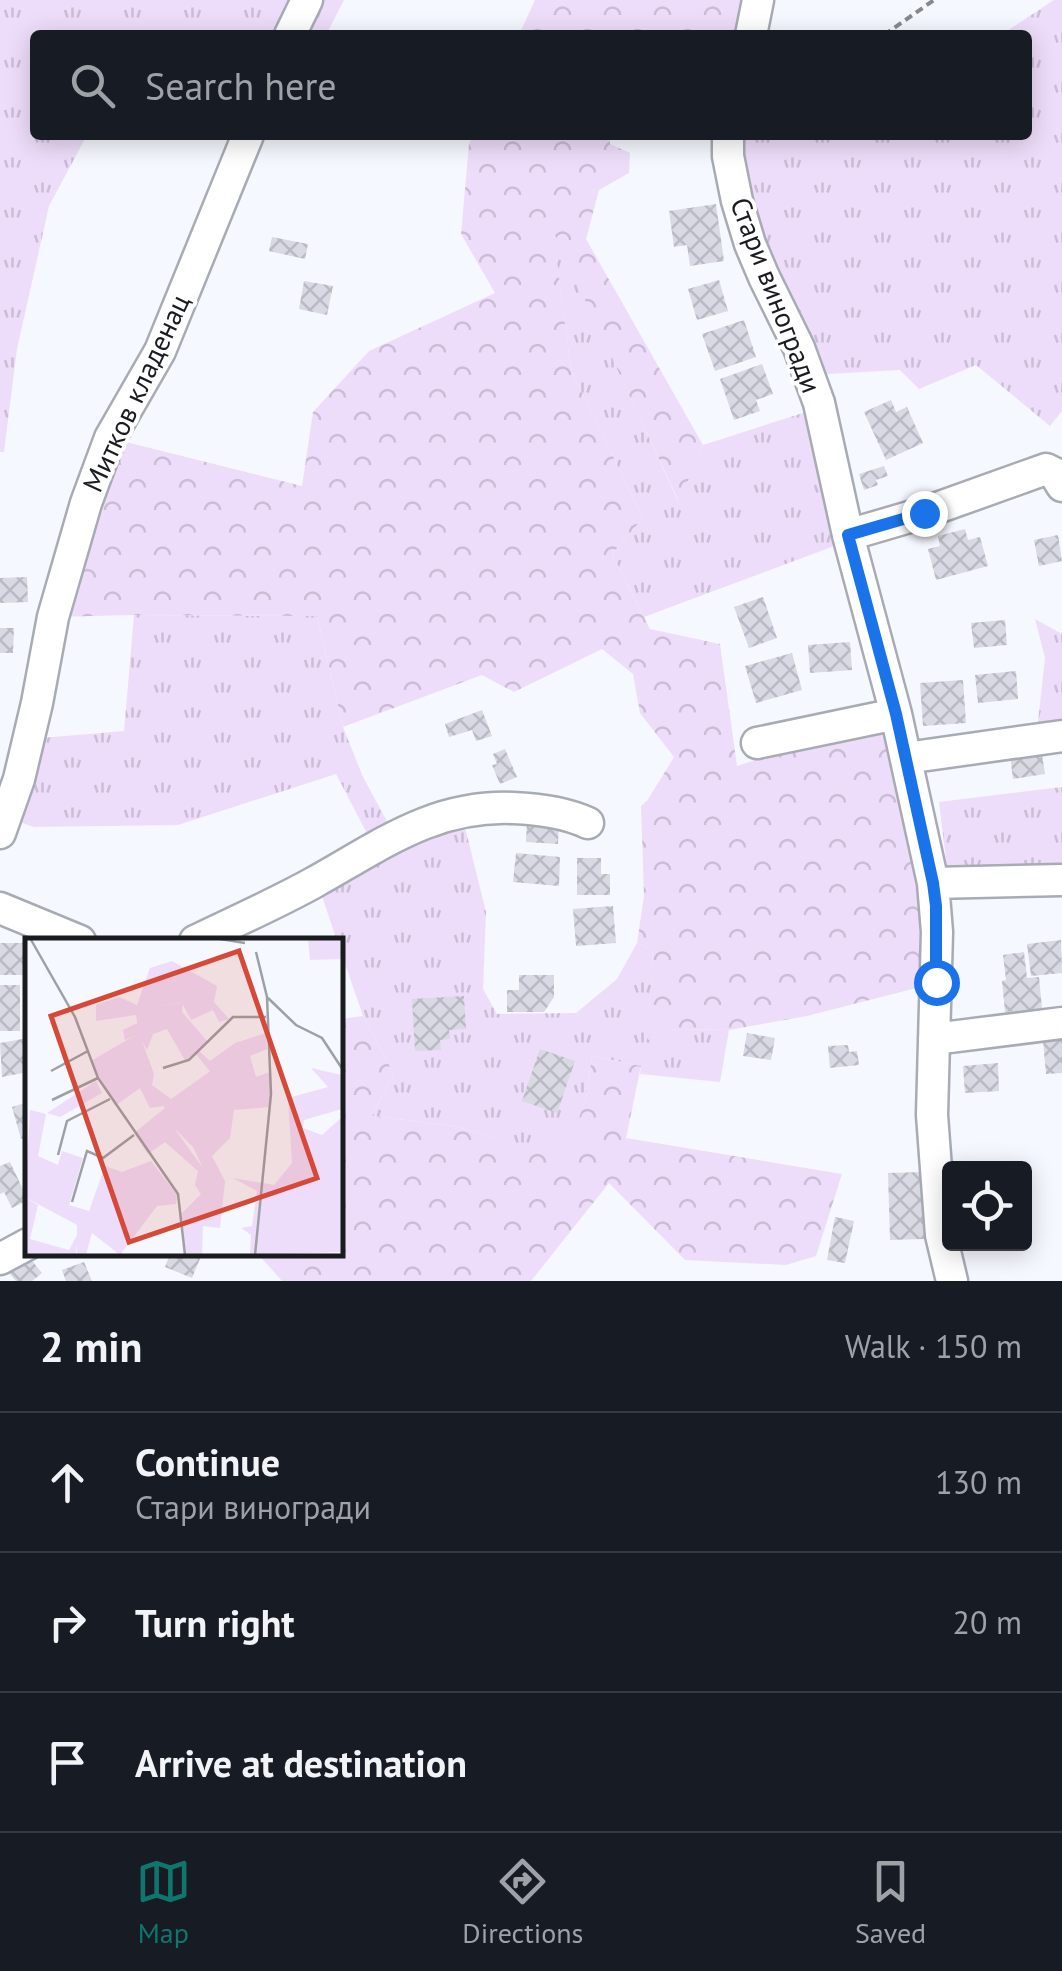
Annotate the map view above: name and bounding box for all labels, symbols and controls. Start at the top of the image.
search box [30,30,1032,140]
icon: search [65,58,120,113]
text: Search here [145,61,337,110]
street label: Стари виногради [722,192,831,398]
street label: Митков кладенац [74,288,198,498]
route end [902,491,948,537]
inset map [25,938,342,1256]
route start [914,960,960,1006]
map controls [942,1161,1032,1251]
button: locate [942,1161,1032,1251]
text: 2 min [40,1319,142,1374]
text: Walk · 150 m [845,1325,1022,1367]
text: Continue [135,1437,280,1486]
icon: ahead [40,1455,95,1510]
text: 130 m [935,1461,1022,1503]
text: Стари виногради [135,1486,371,1528]
icon: right [40,1595,95,1650]
text: Turn right [135,1598,295,1647]
text: 20 m [953,1601,1022,1643]
icon: arrive [40,1735,95,1790]
text: Arrive at destination [135,1738,467,1787]
tab: Map [136,1854,191,1951]
tab: Directions [462,1854,583,1951]
tab: Saved [855,1854,926,1951]

